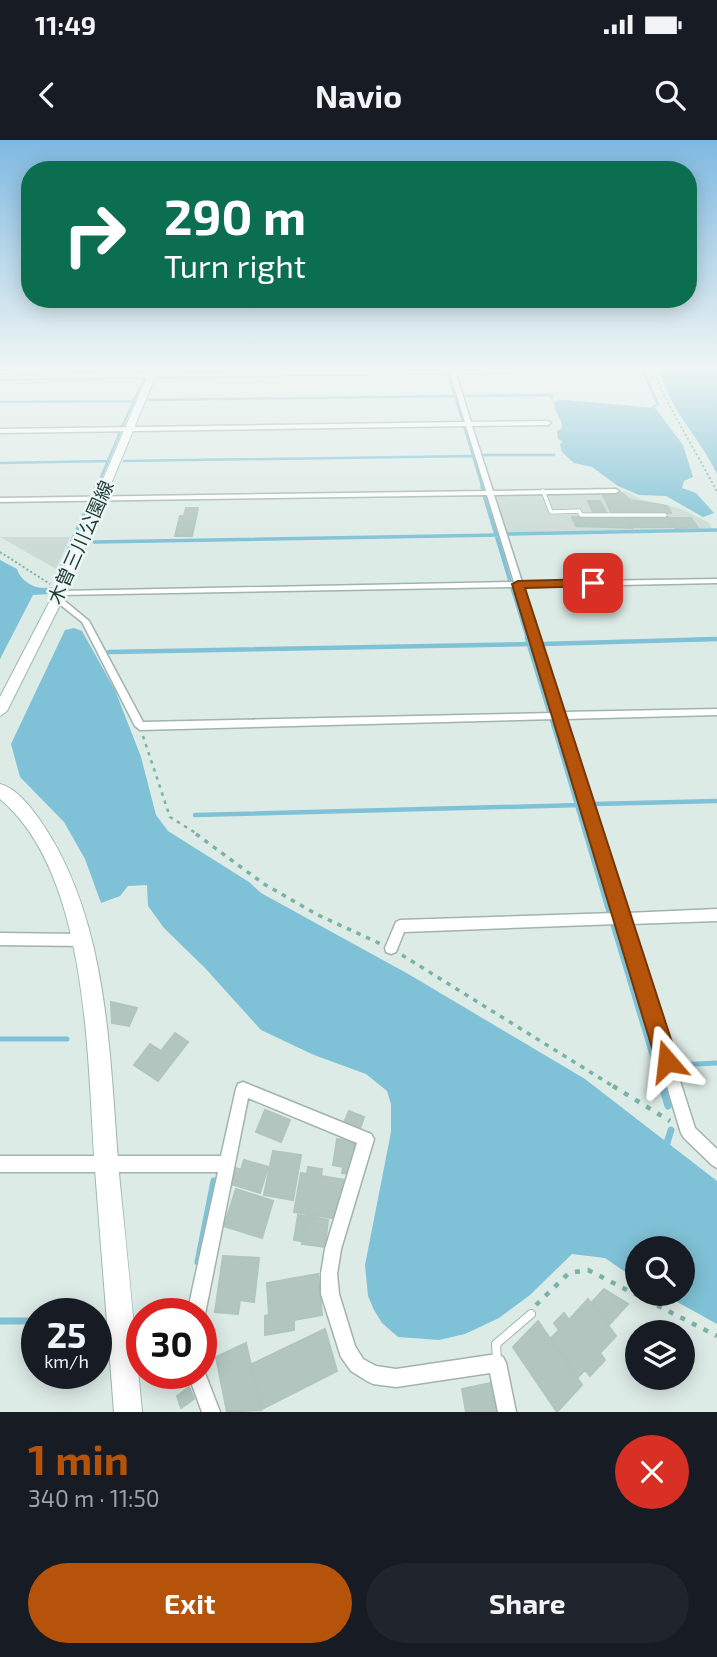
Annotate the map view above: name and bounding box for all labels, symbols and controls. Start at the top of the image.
text: 11:49 [35,9,96,40]
icon: back [28,76,66,114]
text: Navio [315,76,402,114]
icon: search [651,76,689,114]
text: 290 m [164,186,306,245]
icon: right [49,189,140,280]
text: Turn right [164,246,306,284]
street label: 木曽三川公園線 [42,477,118,607]
pin [563,553,623,613]
icon: arrive [574,564,612,602]
position arrow [630,1024,704,1098]
map controls [625,1236,695,1390]
button: search [625,1236,695,1306]
speed limit sign: 30 [126,1298,217,1389]
text: 25 [47,1313,86,1355]
button: layers [625,1320,695,1390]
text: km/h [44,1350,89,1372]
text: 1 min [28,1433,129,1483]
button: close [615,1435,689,1509]
text: 340 m · 11:50 [28,1484,160,1512]
button: Exit [28,1563,352,1643]
button: Share [366,1563,689,1643]

